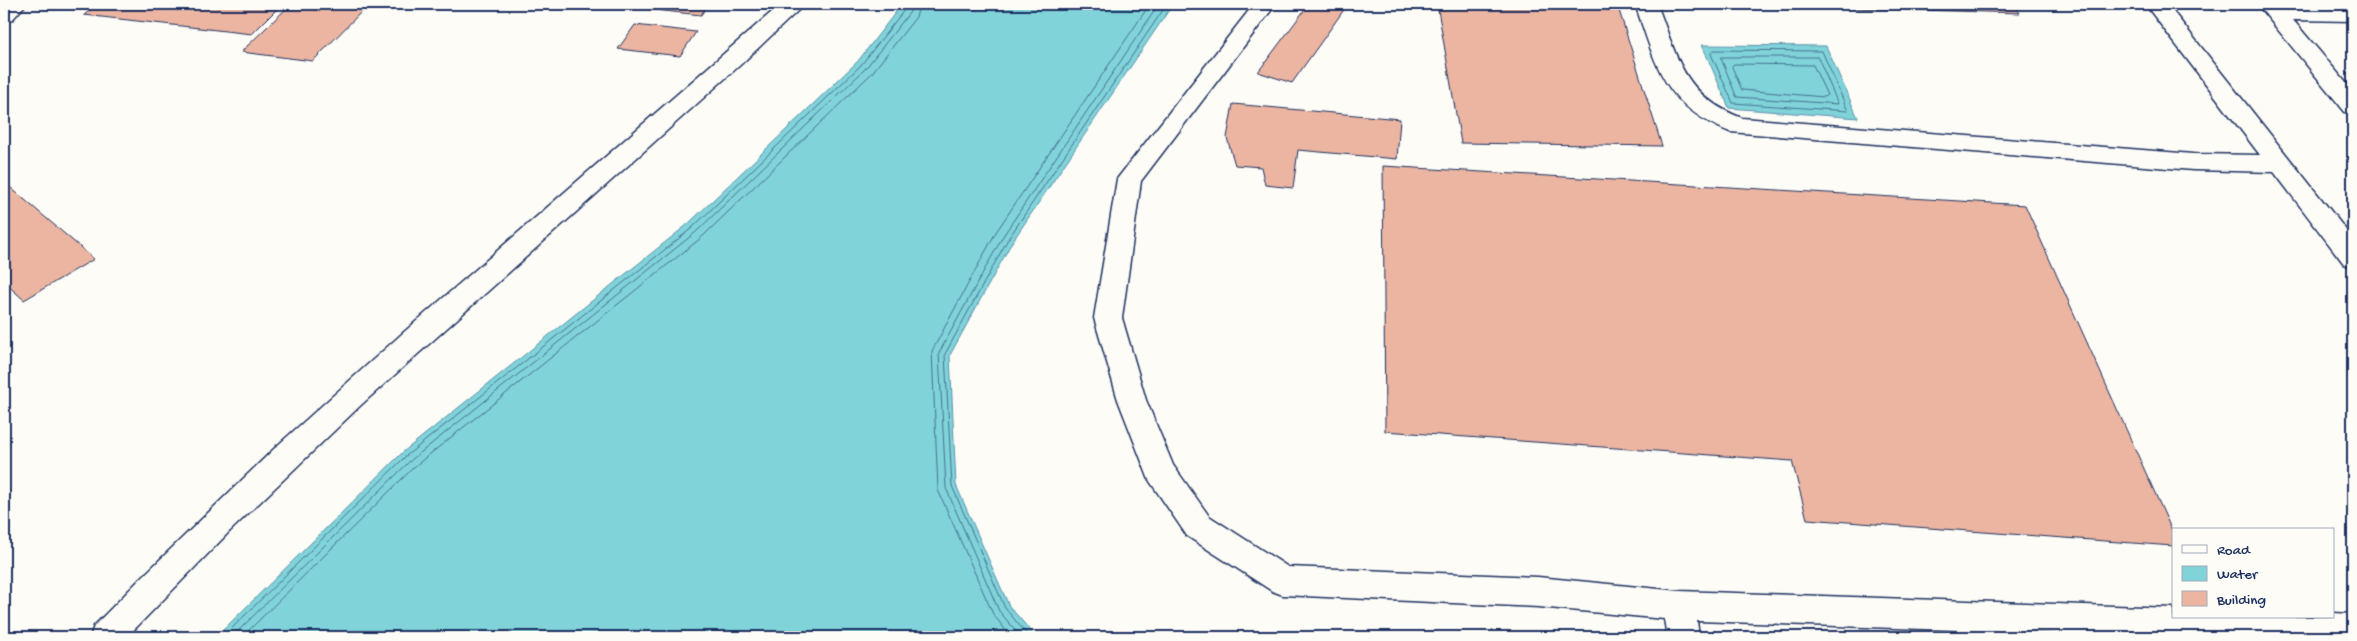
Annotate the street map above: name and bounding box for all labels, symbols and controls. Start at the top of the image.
legend [2172,528,2334,618]
text: Road [2217,542,2251,560]
text: Water [2217,566,2259,584]
text: Building [2216,592,2266,610]

